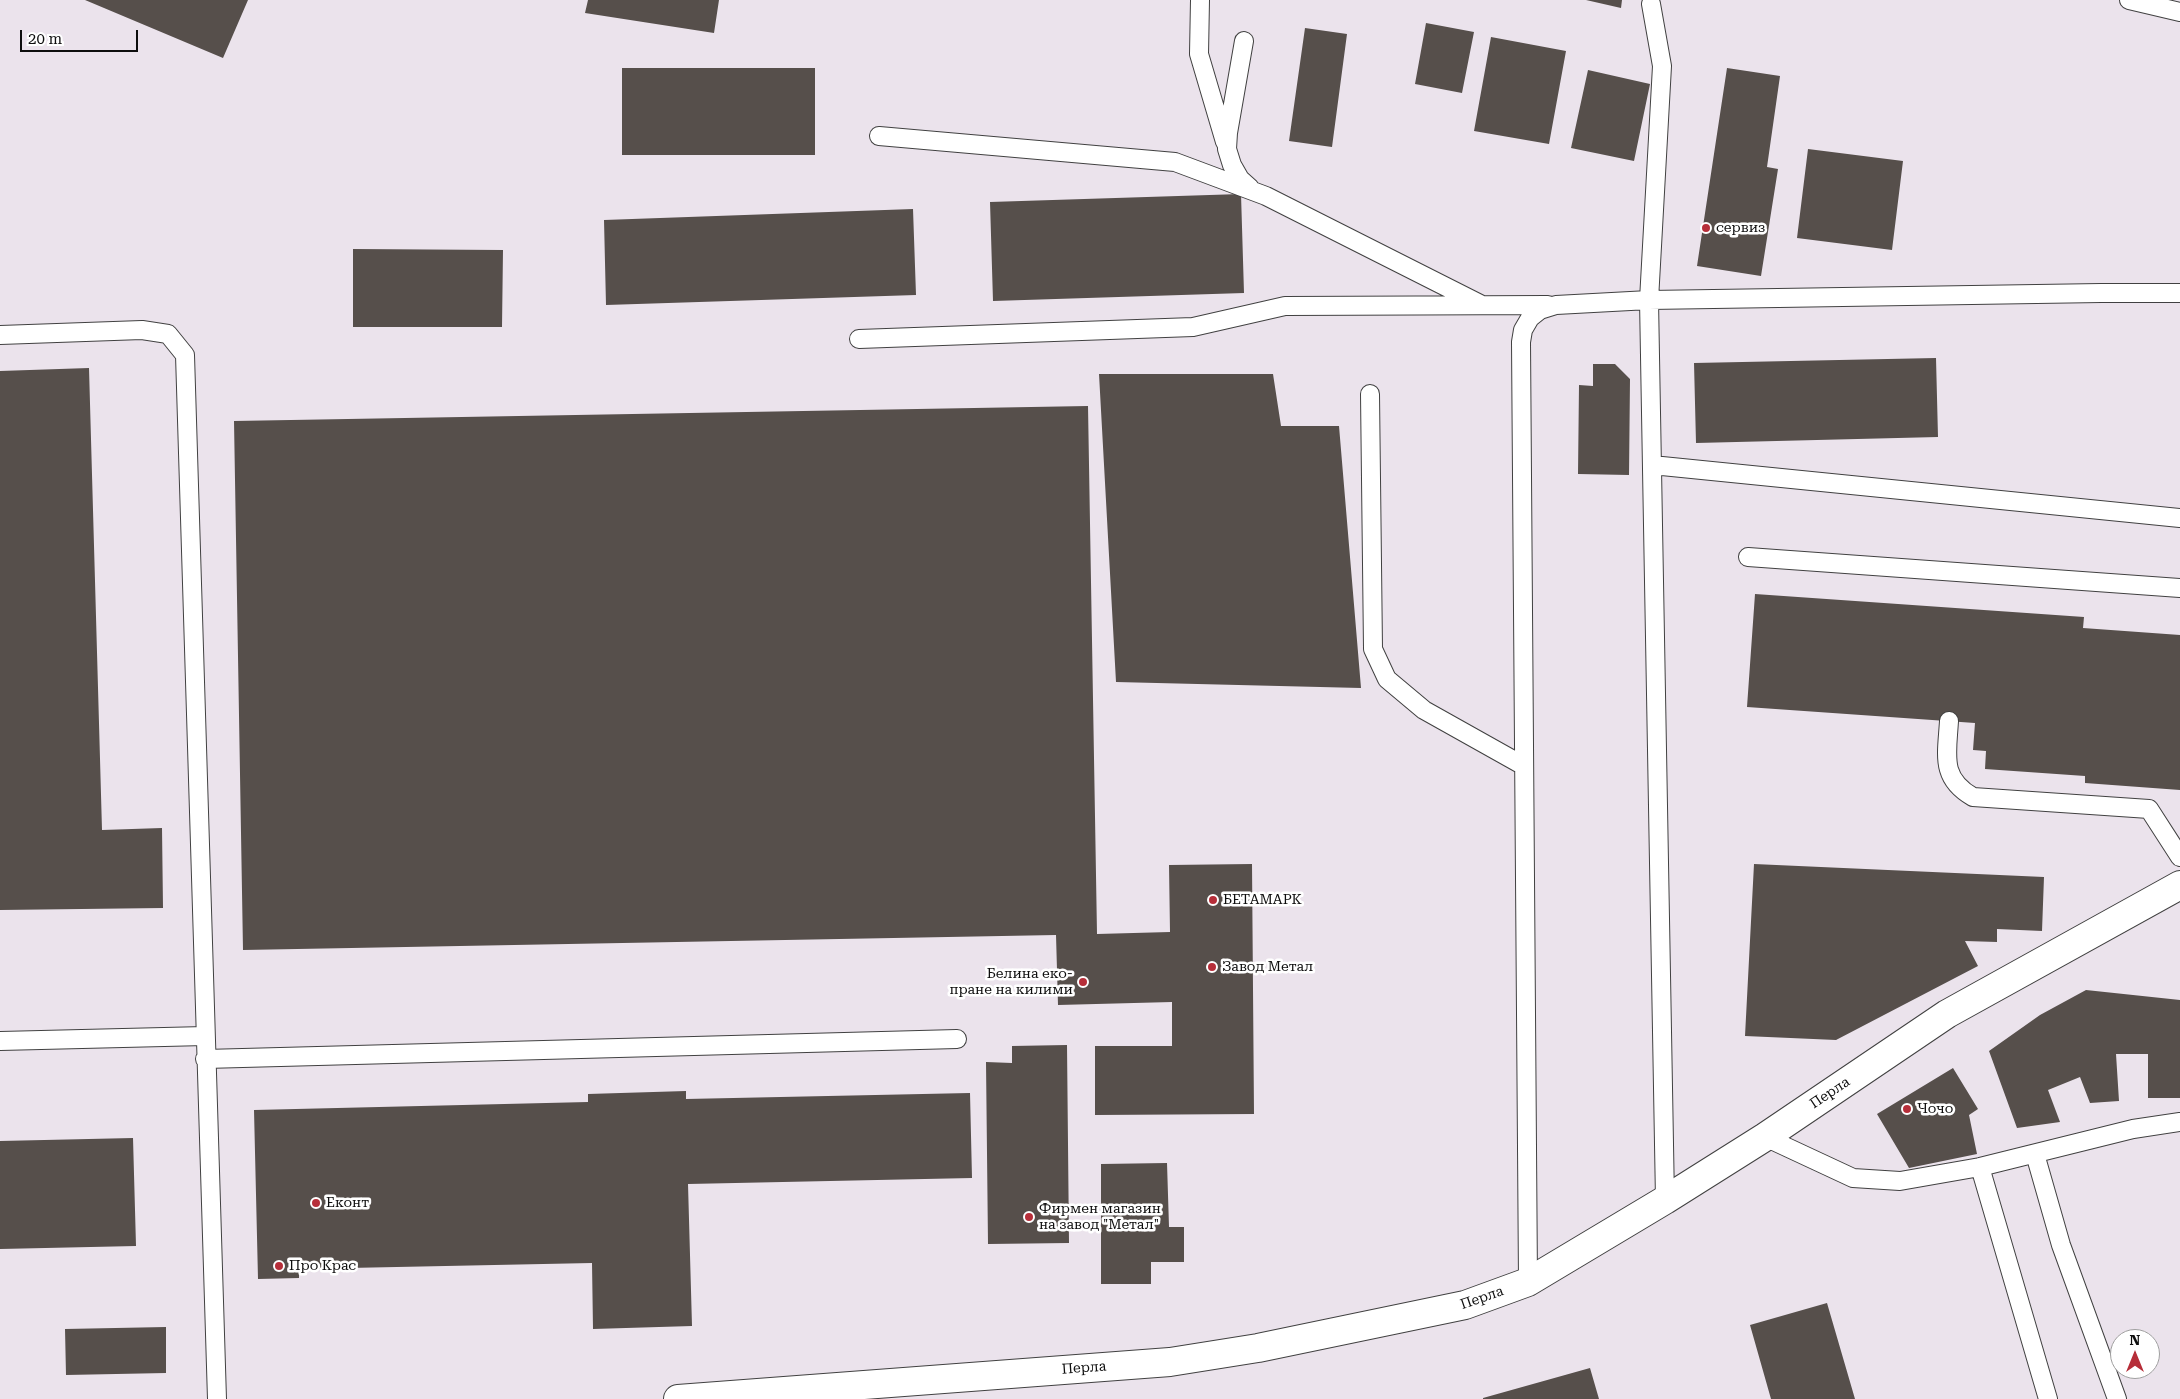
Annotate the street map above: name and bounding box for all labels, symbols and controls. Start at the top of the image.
scale bar [22,20,140,52]
text: 20 m [28,30,62,48]
place label: сервиз [1716,220,1765,236]
marker: сервиз [1700,222,1712,234]
place label: БЕТАМАРК [1223,892,1302,908]
marker: БЕТАМАРК [1207,894,1219,906]
place label: Завод Метал [1222,959,1313,975]
marker: Завод Метал [1206,961,1218,973]
place label: Белина еко- пране на килими [950,966,1073,999]
marker: Белина еко- пране на килими [1077,976,1089,988]
street label: Перла [1807,1074,1853,1112]
place label: Чочо [1917,1101,1953,1117]
marker: Чочо [1901,1103,1913,1115]
place label: Еконт [326,1195,369,1211]
marker: Еконт [310,1197,322,1209]
place label: Фирмен магазин на завод "Метал" [1039,1201,1161,1234]
marker: Фирмен магазин на завод "Метал" [1023,1211,1035,1223]
place label: Про Крас [289,1258,356,1274]
marker: Про Крас [273,1260,285,1272]
street label: Перла [1458,1283,1506,1313]
north arrow [2110,1329,2160,1379]
text: N [2130,1332,2140,1348]
street label: Перла [1061,1358,1107,1378]

